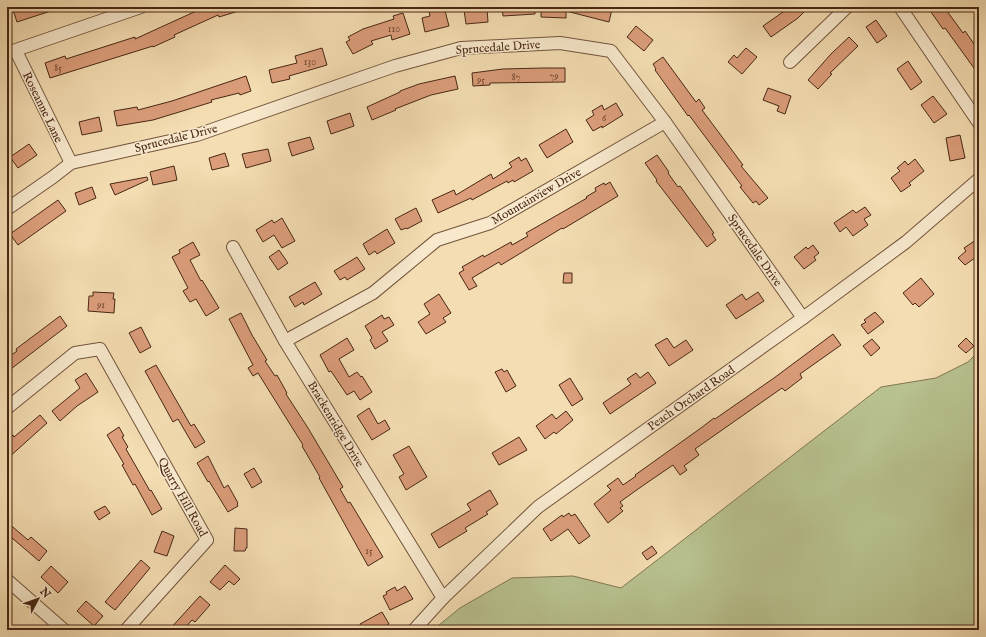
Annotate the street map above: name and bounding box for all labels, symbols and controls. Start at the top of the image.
house number: 110 [388,23,400,36]
street label: Sprucedale Drive [455,37,541,59]
house number: 130 [304,56,316,69]
house number: 85 [54,62,62,75]
street label: Roseanne Lane [19,69,66,146]
house number: 79 [549,70,559,83]
house number: 87 [512,71,521,84]
house number: 95 [476,74,485,87]
house number: 6 [602,112,607,125]
street label: Sprucedale Drive [133,121,220,157]
street label: Mountainview Drive [489,164,584,228]
street label: Sprucedale Drive [723,211,785,290]
house number: 91 [96,299,105,312]
street label: Peach Orchard Road [645,362,738,434]
street label: Brackenridge Drive [304,379,367,470]
street label: Quarry Hill Road [155,455,211,540]
house number: 15 [365,545,373,558]
north arrow [18,579,58,619]
text: N [36,584,54,602]

